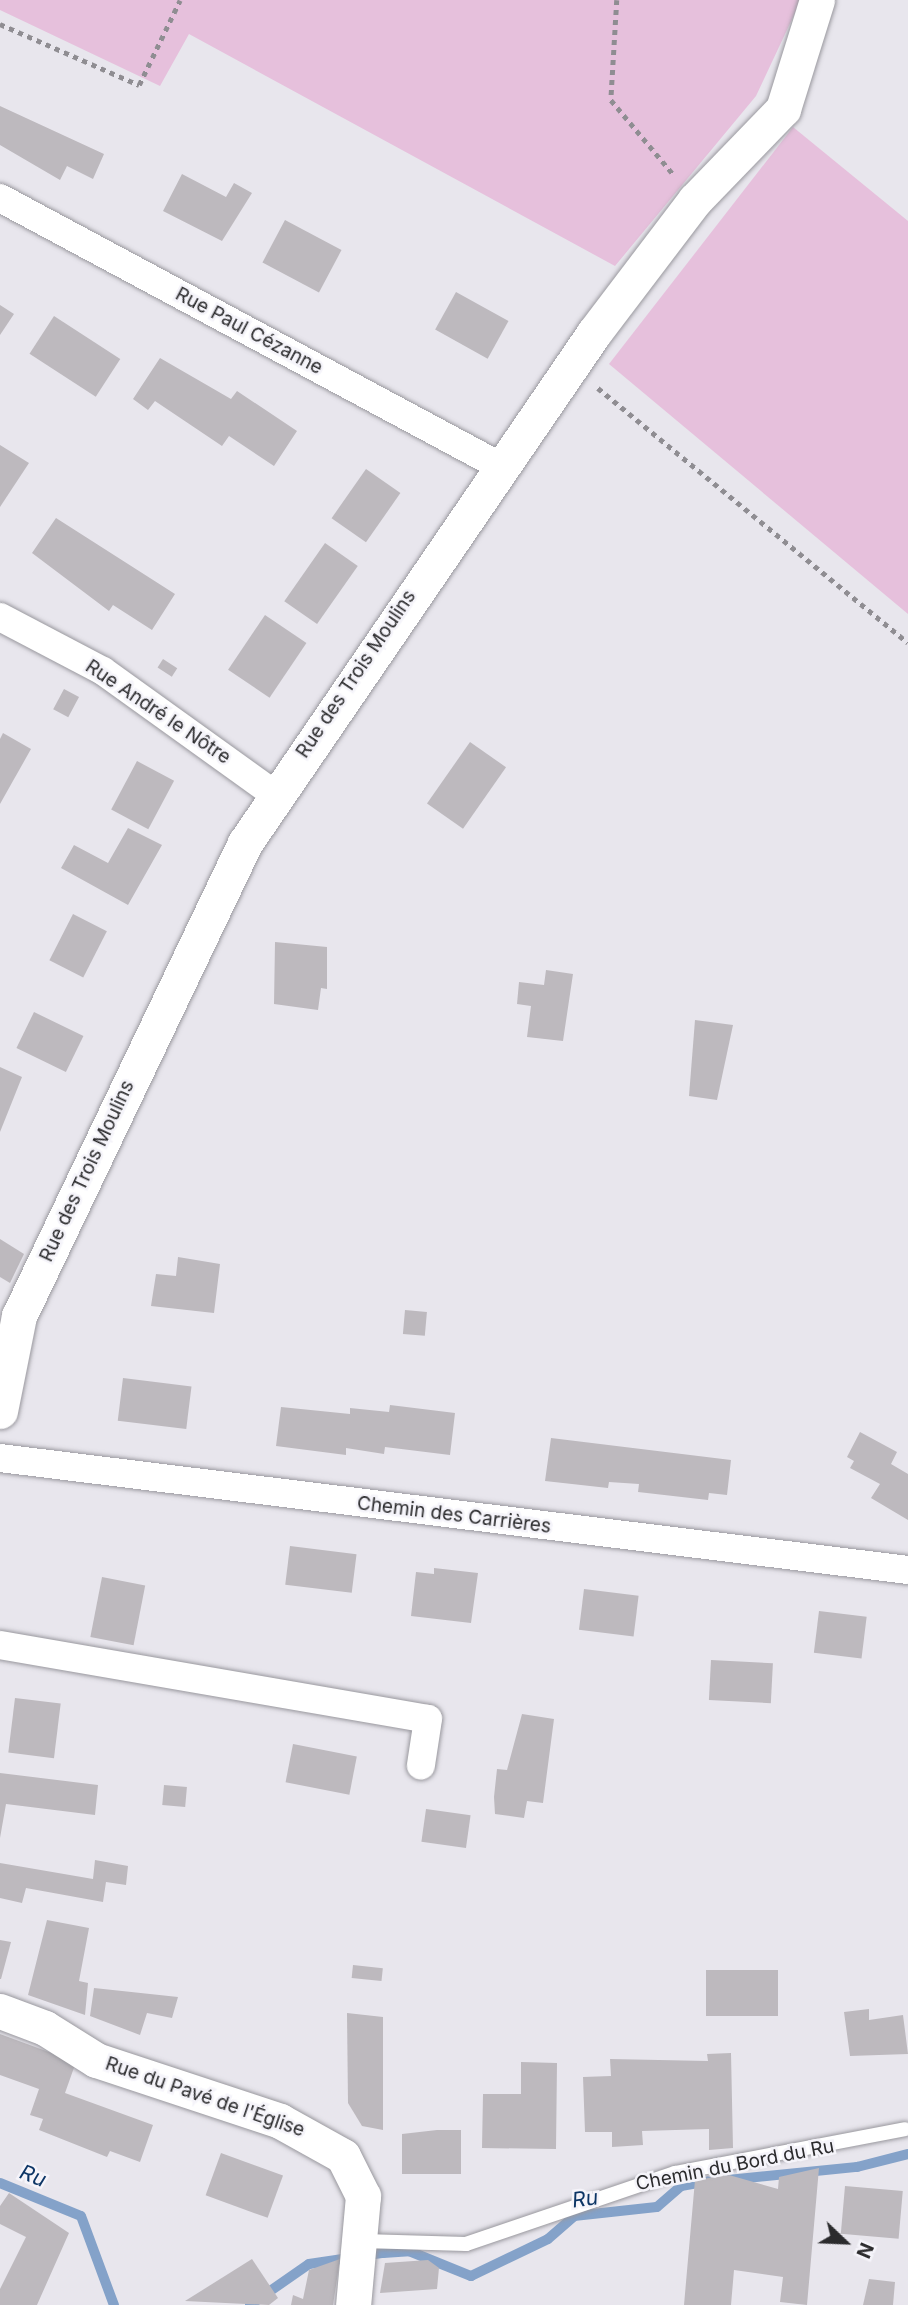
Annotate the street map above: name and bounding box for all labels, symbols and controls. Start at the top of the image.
street label: Rue Paul Cézanne [172,283,326,379]
street label: Rue des Trois Moulins [291,586,421,762]
street label: Rue André le Nôtre [81,655,235,769]
street label: Rue des Trois Moulins [35,1077,139,1265]
street label: Chemin des Carrières [356,1492,552,1538]
street label: Rue du Pavé de l'Église [102,2052,308,2142]
street label: Chemin du Bord du Ru [634,2135,836,2195]
water label: Ru [16,2159,50,2193]
water label: Ru [571,2185,599,2213]
north arrow [810,2207,880,2277]
text: N [851,2239,878,2262]

